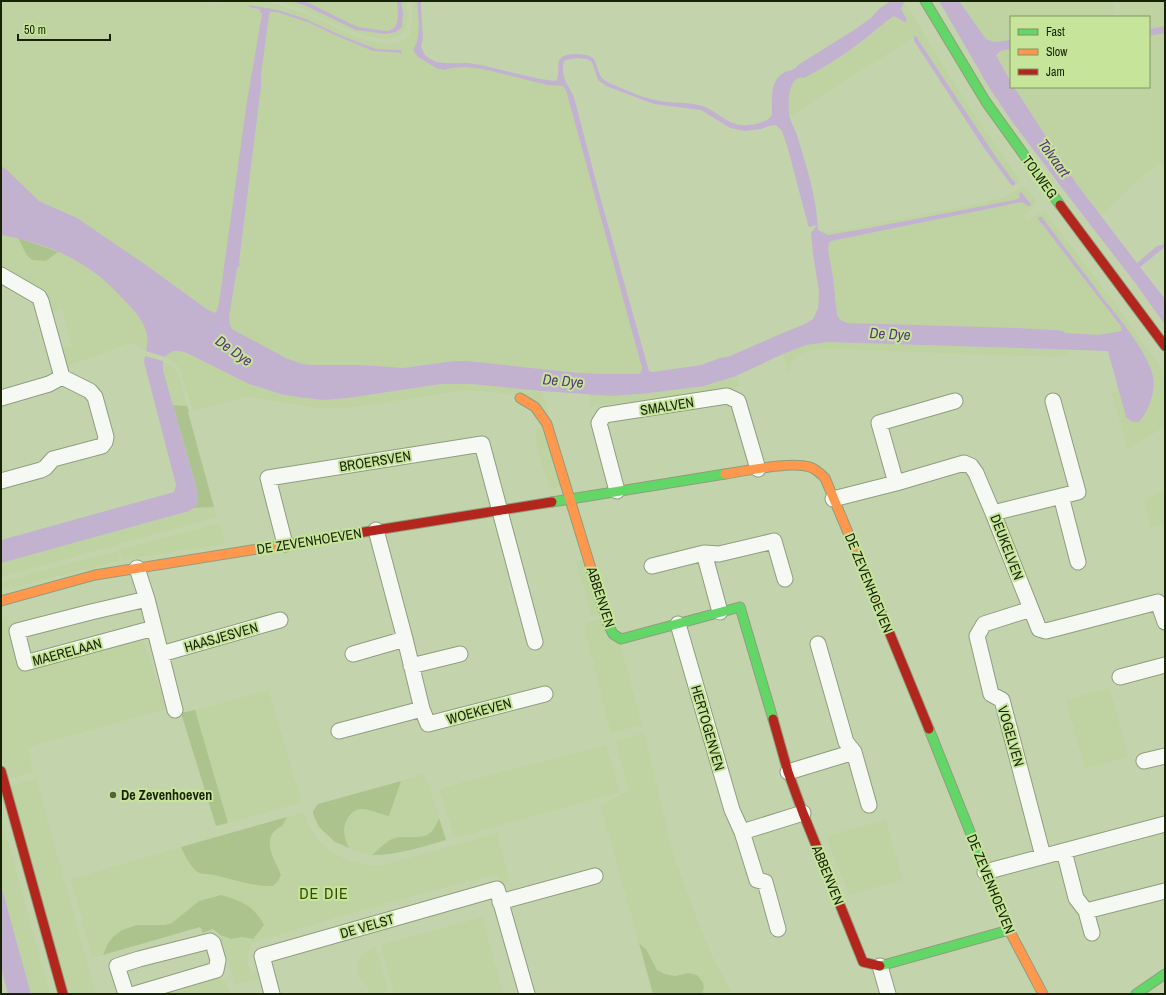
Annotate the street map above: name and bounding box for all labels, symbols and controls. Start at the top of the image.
scale bar [18,16,110,42]
legend [1010,16,1150,88]
text: 50 m [24,22,46,38]
text: Fast [1046,24,1065,40]
text: Slow [1046,44,1068,60]
text: Jam [1046,64,1065,80]
water label: Tolvaart [1033,134,1076,182]
street label: TOLWEG [1018,152,1062,202]
water label: De Dye [869,322,911,345]
water label: De Dye [211,330,257,371]
water label: De Dye [542,368,585,393]
street label: SMALVEN [639,393,695,419]
street label: BROERSVEN [338,446,412,476]
street label: DEUKELVEN [986,512,1028,582]
street label: DE ZEVENHOEVEN [255,524,363,558]
street label: DE ZEVENHOEVEN [841,531,897,635]
street label: ABBENVEN [582,564,619,630]
street label: HAASJESVEN [182,618,260,656]
street label: MAERELAAN [30,634,104,670]
street label: HERTOGENVEN [687,683,729,773]
street label: WOEKEVEN [445,694,513,728]
street label: VOGELVEN [994,704,1028,768]
place label: De Zevenhoeven [121,786,212,804]
marker: De Zevenhoeven [108,790,118,800]
street label: DE ZEVENHOEVEN [963,832,1019,936]
street label: ABBENVEN [808,842,848,907]
district label: DE DIE [299,882,349,904]
street label: DE VELST [338,910,396,942]

